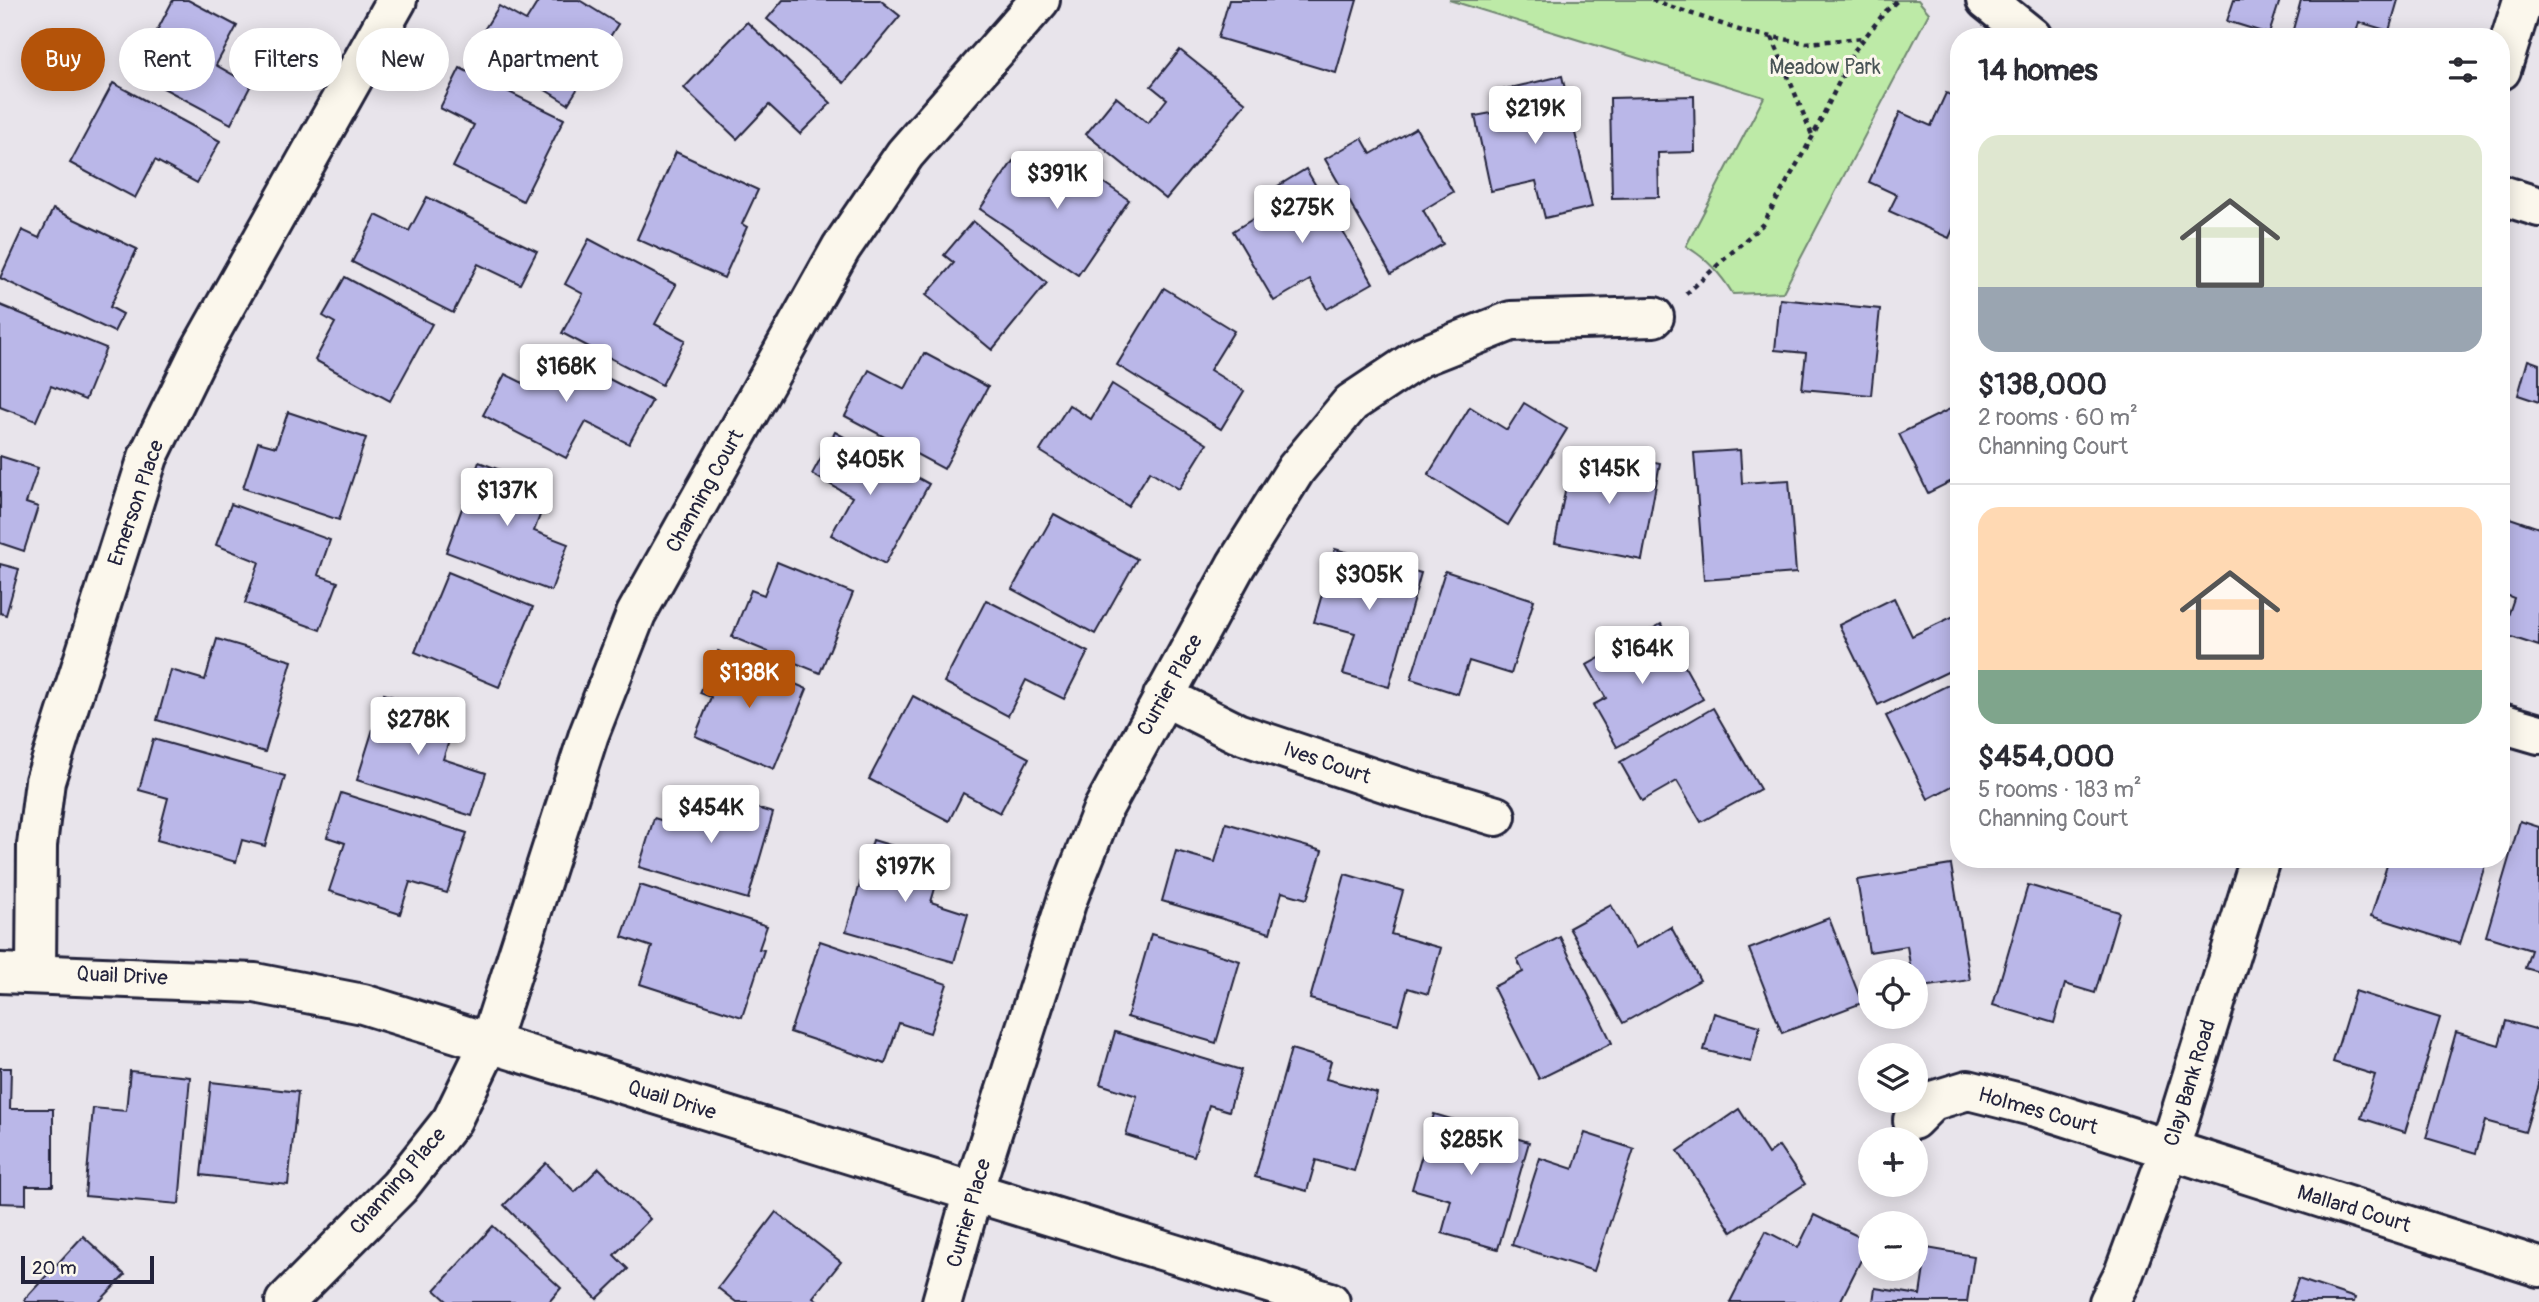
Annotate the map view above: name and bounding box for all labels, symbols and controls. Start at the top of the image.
chip: Buy [21,28,105,91]
chip: Rent [119,28,215,91]
chip: Filters [229,28,342,91]
chip: New [356,28,449,91]
chip: Apartment [463,28,623,91]
icon: filters [2444,51,2482,89]
text: 14 homes [1978,52,2098,89]
park label: Meadow Park [1769,54,1881,81]
pin: $219K [1486,86,1584,146]
text: $219K [1505,94,1565,123]
pin: $391K [1008,152,1106,211]
text: $391K [1027,159,1087,188]
icon: home [2167,180,2293,306]
pin: $275K [1253,186,1351,245]
text: $275K [1270,193,1334,222]
pin: $168K [517,344,615,404]
text: $168K [536,352,596,381]
text: $138,000 [1978,366,2107,403]
text: 2 rooms · 60 m² [1978,403,2138,432]
street label: Channing Court [660,424,750,557]
text: Channing Court [1978,432,2128,461]
street label: Emerson Place [102,436,170,570]
pin: $405K [821,438,919,497]
text: $405K [836,445,904,474]
pin: $145K [1560,447,1658,506]
text: $145K [1578,454,1640,483]
pin: $137K [458,468,556,528]
text: $137K [477,476,537,505]
pin: $305K [1320,552,1418,612]
icon: home [2167,552,2293,678]
text: $305K [1335,560,1403,589]
pin: $164K [1593,626,1691,686]
street label: Currier Place [1131,629,1209,741]
text: $164K [1611,634,1673,663]
pin: $138K [700,650,798,710]
text: $138K [719,658,779,687]
pin: $278K [369,698,467,757]
text: $278K [387,705,449,734]
street label: Ives Court [1280,736,1375,791]
text: $454,000 [1978,738,2114,775]
text: 5 rooms · 183 m² [1978,775,2142,804]
pin: $454K [662,786,760,845]
text: $454K [678,793,744,822]
text: Channing Court [1978,804,2128,833]
pin: $197K [856,844,954,904]
text: $197K [875,852,935,881]
map controls [1858,959,1928,1281]
button: locate [1858,959,1928,1029]
street label: Quail Drive [76,960,169,992]
street label: Clay Bank Road [2158,1016,2222,1150]
button: layers [1858,1043,1928,1113]
street label: Quail Drive [624,1074,720,1126]
street label: Holmes Court [1975,1081,2101,1141]
pin: $285K [1422,1118,1520,1177]
street label: Channing Place [344,1121,452,1240]
text: $285K [1439,1125,1503,1154]
button: + [1858,1127,1928,1197]
street label: Currier Place [941,1155,998,1271]
street label: Mallard Court [2294,1179,2415,1239]
button: − [1858,1211,1928,1281]
scale bar [21,1253,154,1285]
text: 20 m [32,1256,77,1280]

